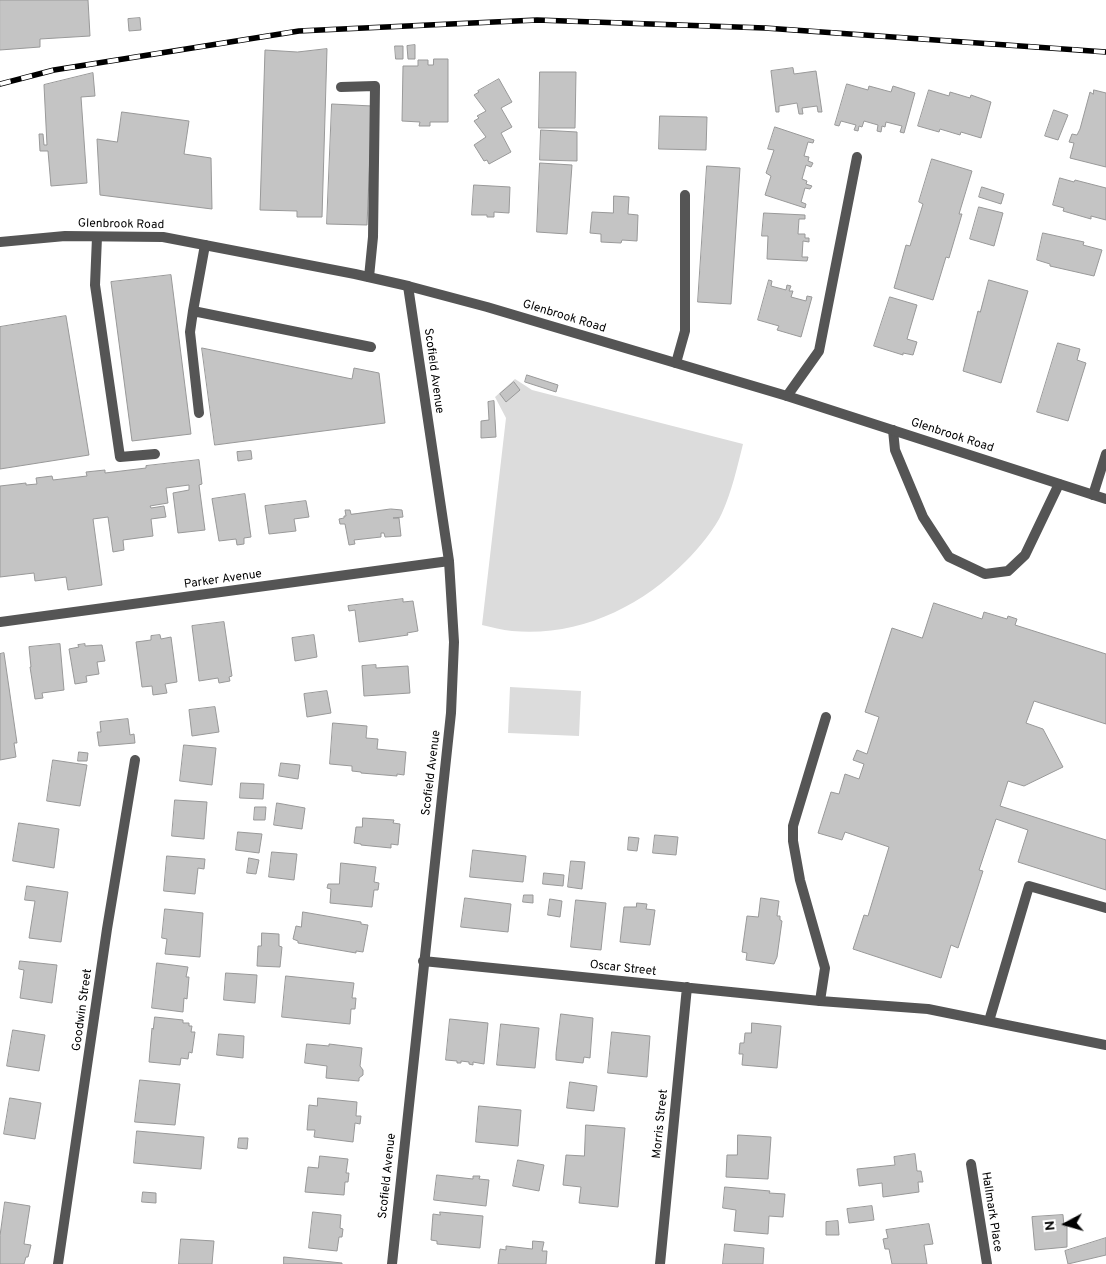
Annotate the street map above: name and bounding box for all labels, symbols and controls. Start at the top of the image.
street label: Glenbrook Road [78,217,164,233]
street label: Glenbrook Road [521,297,607,337]
street label: Scofield Avenue [420,327,446,415]
street label: Glenbrook Road [909,416,995,456]
street label: Parker Avenue [183,567,263,593]
street label: Scofield Avenue [420,729,444,817]
street label: Oscar Street [589,958,657,980]
street label: Goodwin Street [70,968,96,1052]
street label: Morris Street [650,1088,672,1160]
street label: Scofield Avenue [376,1132,400,1220]
street label: Hallmark Place [978,1171,1004,1253]
north arrow [1041,1199,1091,1249]
text: N [1042,1220,1060,1232]

